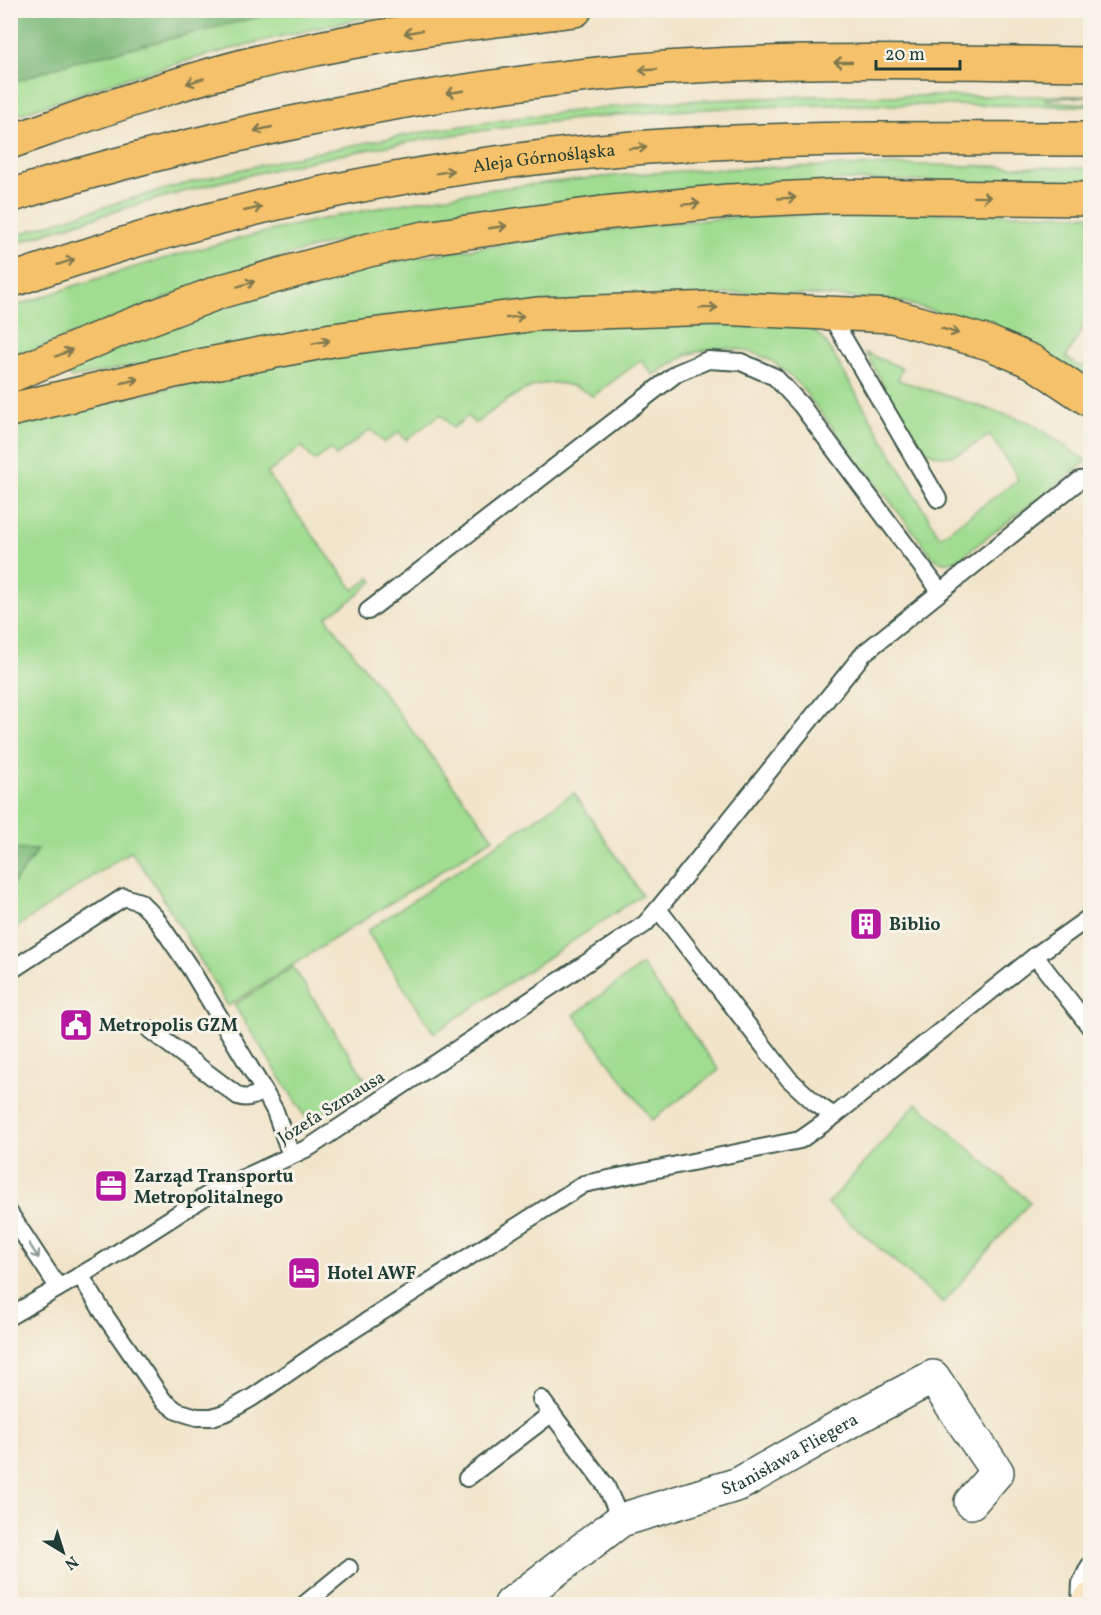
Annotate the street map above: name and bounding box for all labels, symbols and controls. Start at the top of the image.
one-way arrow [404,27,423,38]
scale bar [876,33,960,71]
text: 20 m [885,43,925,68]
one-way arrow [834,56,854,68]
one-way arrow [639,65,659,76]
one-way arrow [186,76,205,87]
one-way arrow [445,87,465,98]
one-way arrow [254,124,273,135]
street label: Aleja Górnośląska [471,139,616,180]
one-way arrow [628,142,648,153]
one-way arrow [434,166,454,177]
one-way arrow [971,191,991,203]
one-way arrow [776,193,796,204]
one-way arrow [681,198,701,209]
one-way arrow [243,203,263,214]
one-way arrow [487,222,507,233]
one-way arrow [56,256,75,267]
one-way arrow [236,278,255,289]
one-way arrow [699,302,719,314]
one-way arrow [504,311,524,322]
one-way arrow [940,326,959,337]
one-way arrow [311,336,331,347]
one-way arrow [55,347,73,359]
one-way arrow [120,375,140,386]
building icon: Biblio [848,906,884,942]
place label: Biblio [889,913,941,938]
public building icon: Metropolis GZM [58,1007,94,1043]
place label: Metropolis GZM [99,1014,238,1039]
street label: Józefa Szmausa [273,1065,390,1151]
place label: Zarząd Transportu Metropolitalnego [134,1165,293,1211]
office icon: Zarząd Transportu Metropolitalnego [93,1168,129,1204]
one-way arrow [28,1242,41,1259]
hotel icon: Hotel AWF [286,1255,322,1291]
place label: Hotel AWF [327,1262,417,1287]
street label: Stanisława Fliegera [718,1408,863,1503]
north arrow [33,1522,93,1582]
text: N [59,1550,82,1575]

